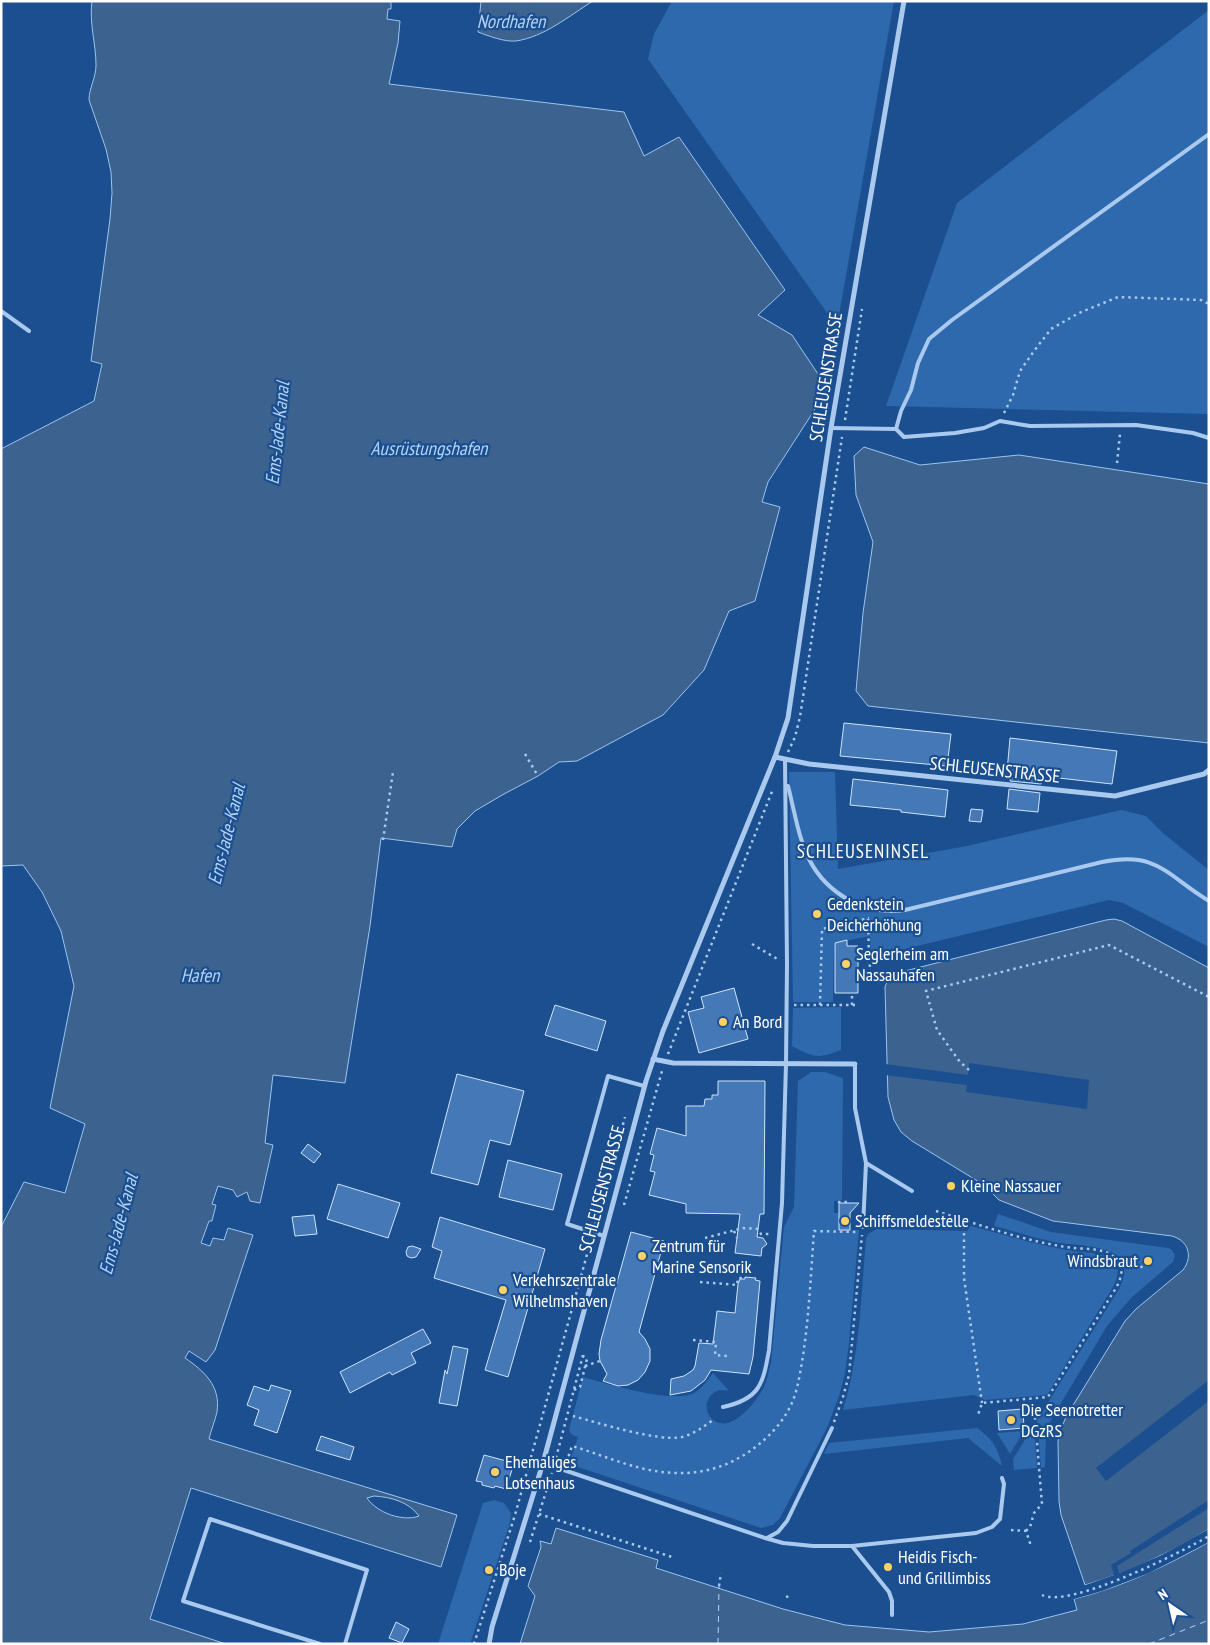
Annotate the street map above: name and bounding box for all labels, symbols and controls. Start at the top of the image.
water label: Nordhafen [477,9,547,33]
street label: SCHLEUSENSTRASSE [804,310,847,443]
water label: Ems-Jade-Kanal [260,379,294,486]
water label: Ausrüstungshafen [371,436,489,460]
street label: SCHLEUSENSTRASSE [929,751,1061,788]
water label: Ems-Jade-Kanal [202,780,251,887]
district label: SCHLEUSENINSEL [797,839,929,863]
place label: Gedenkstein Deicherhöhung [827,892,922,936]
marker: Gedenkstein Deicherhöhung [811,908,823,920]
place label: Seglerheim am Nassauhafen [856,942,949,986]
marker: Seglerheim am Nassauhafen [840,958,852,970]
water label: Hafen [181,963,221,987]
place label: An Bord [733,1010,782,1033]
marker: An Bord [717,1016,729,1028]
street label: SCHLEUSENSTRASSE [573,1123,630,1255]
water label: Ems-Jade-Kanal [93,1170,143,1277]
place label: Kleine Nassauer [961,1174,1061,1197]
marker: Kleine Nassauer [945,1180,957,1192]
place label: Schiffsmeldestelle [855,1209,969,1232]
marker: Schiffsmeldestelle [839,1215,851,1227]
place label: Zentrum für Marine Sensorik [652,1234,751,1278]
place label: Windsbraut [1068,1249,1138,1272]
marker: Zentrum für Marine Sensorik [636,1250,648,1262]
marker: Windsbraut [1142,1255,1154,1267]
place label: Verkehrszentrale Wilhelmshaven [512,1268,616,1312]
marker: Verkehrszentrale Wilhelmshaven [497,1284,509,1296]
place label: Die Seenotretter DGzRS [1021,1398,1123,1442]
marker: Die Seenotretter DGzRS [1005,1414,1017,1426]
place label: Ehemaliges Lotsenhaus [505,1450,576,1494]
marker: Ehemaliges Lotsenhaus [489,1466,501,1478]
place label: Heidis Fisch- und Grillimbiss [898,1545,991,1589]
place label: Boje [499,1558,527,1581]
marker: Heidis Fisch- und Grillimbiss [882,1561,894,1573]
marker: Boje [483,1564,495,1576]
north arrow [1145,1580,1195,1630]
text: N [1155,1585,1171,1604]

